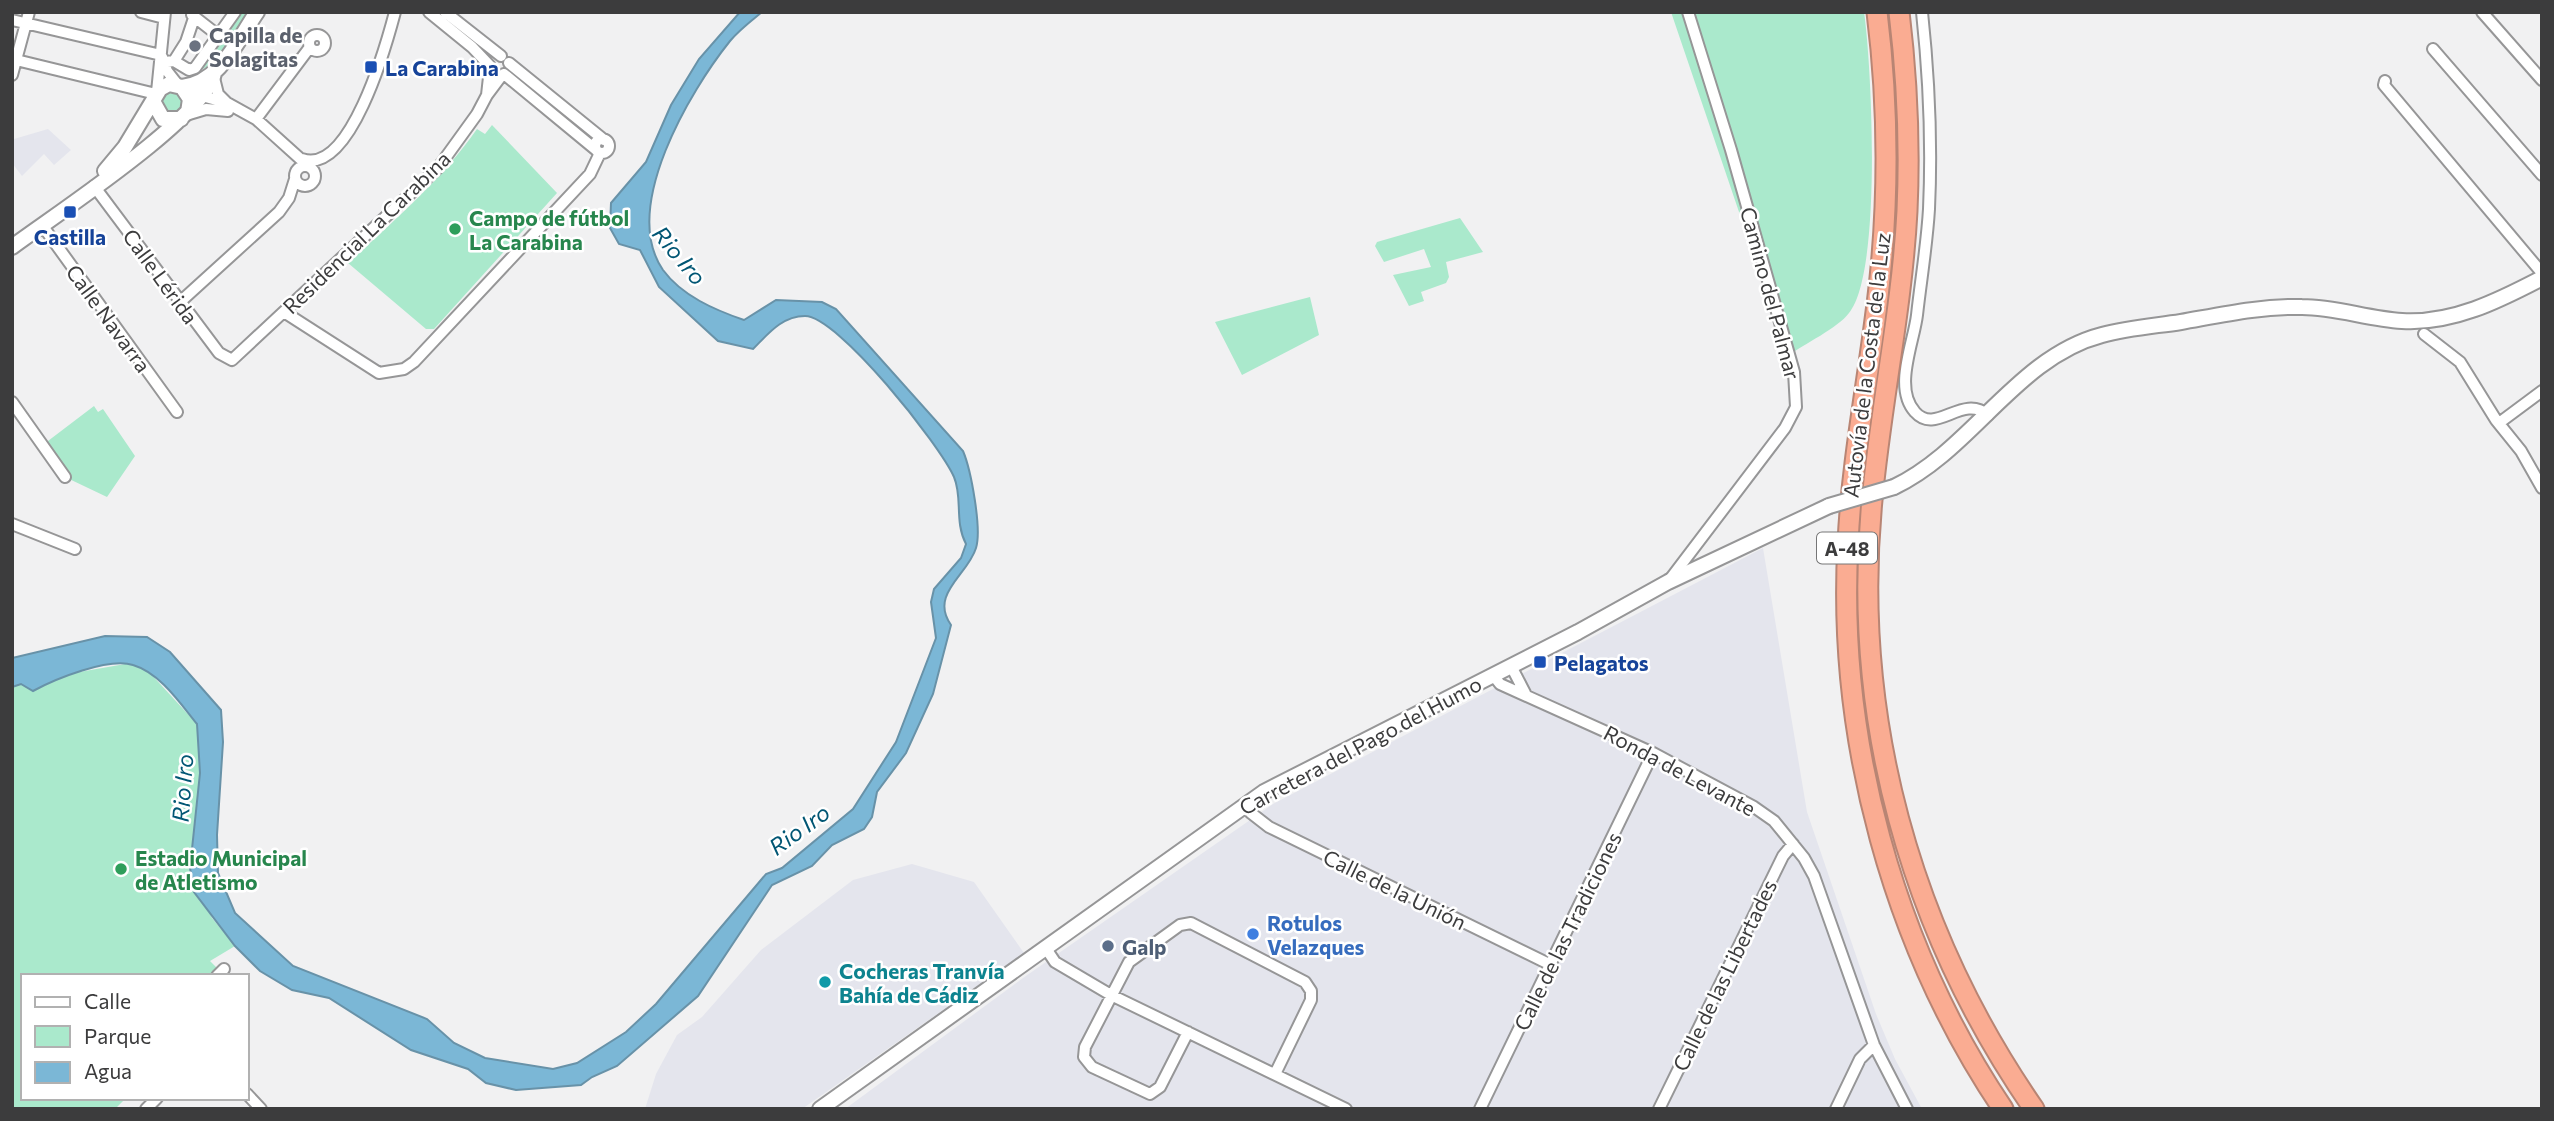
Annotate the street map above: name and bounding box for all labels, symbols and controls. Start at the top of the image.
place label: Capilla de Solagitas [209,22,303,71]
marker: Capilla de Solagitas [187,38,203,54]
place label: La Carabina [385,55,499,80]
marker: La Carabina [363,59,379,75]
street label: Residencial La Carabina [277,145,455,319]
marker: Castilla [62,204,78,220]
street label: Camino del Palmar [1736,204,1806,382]
place label: Campo de fútbol La Carabina [469,205,629,254]
water label: Rio Iro [647,220,713,290]
marker: Campo de fútbol La Carabina [447,221,463,237]
place label: Castilla [34,224,106,249]
street label: Calle Lérida [118,224,204,328]
street label: Autovía de la Costa de la Luz [1837,231,1895,499]
street label: Calle Navarra [62,259,156,377]
road number: A-48 [1817,533,1877,564]
place label: Pelagatos [1554,650,1649,675]
marker: Pelagatos [1532,654,1548,670]
street label: Carretera del Pago del Humo [1235,670,1485,820]
street label: Ronda de Levante [1600,719,1760,821]
water label: Rio Iro [166,753,198,823]
water label: Rio Iro [763,798,835,860]
street label: Calle de las Tradiciones [1508,828,1626,1034]
street label: Calle de la Unión [1319,844,1471,934]
place label: Estadio Municipal de Atletismo [135,845,307,894]
marker: Estadio Municipal de Atletismo [113,861,129,877]
street label: Calle de las Libertades [1667,875,1781,1075]
place label: Rotulos Velazques [1267,910,1365,959]
marker: Rotulos Velazques [1245,926,1261,942]
place label: Galp [1122,934,1167,959]
marker: Galp [1100,938,1116,954]
place label: Cocheras Tranvía Bahía de Cádiz [839,958,1005,1007]
legend [21,974,248,1100]
marker: Cocheras Tranvía Bahía de Cádiz [817,974,833,990]
text: Calle [84,988,131,1013]
text: Parque [84,1023,151,1048]
text: Agua [84,1058,132,1083]

